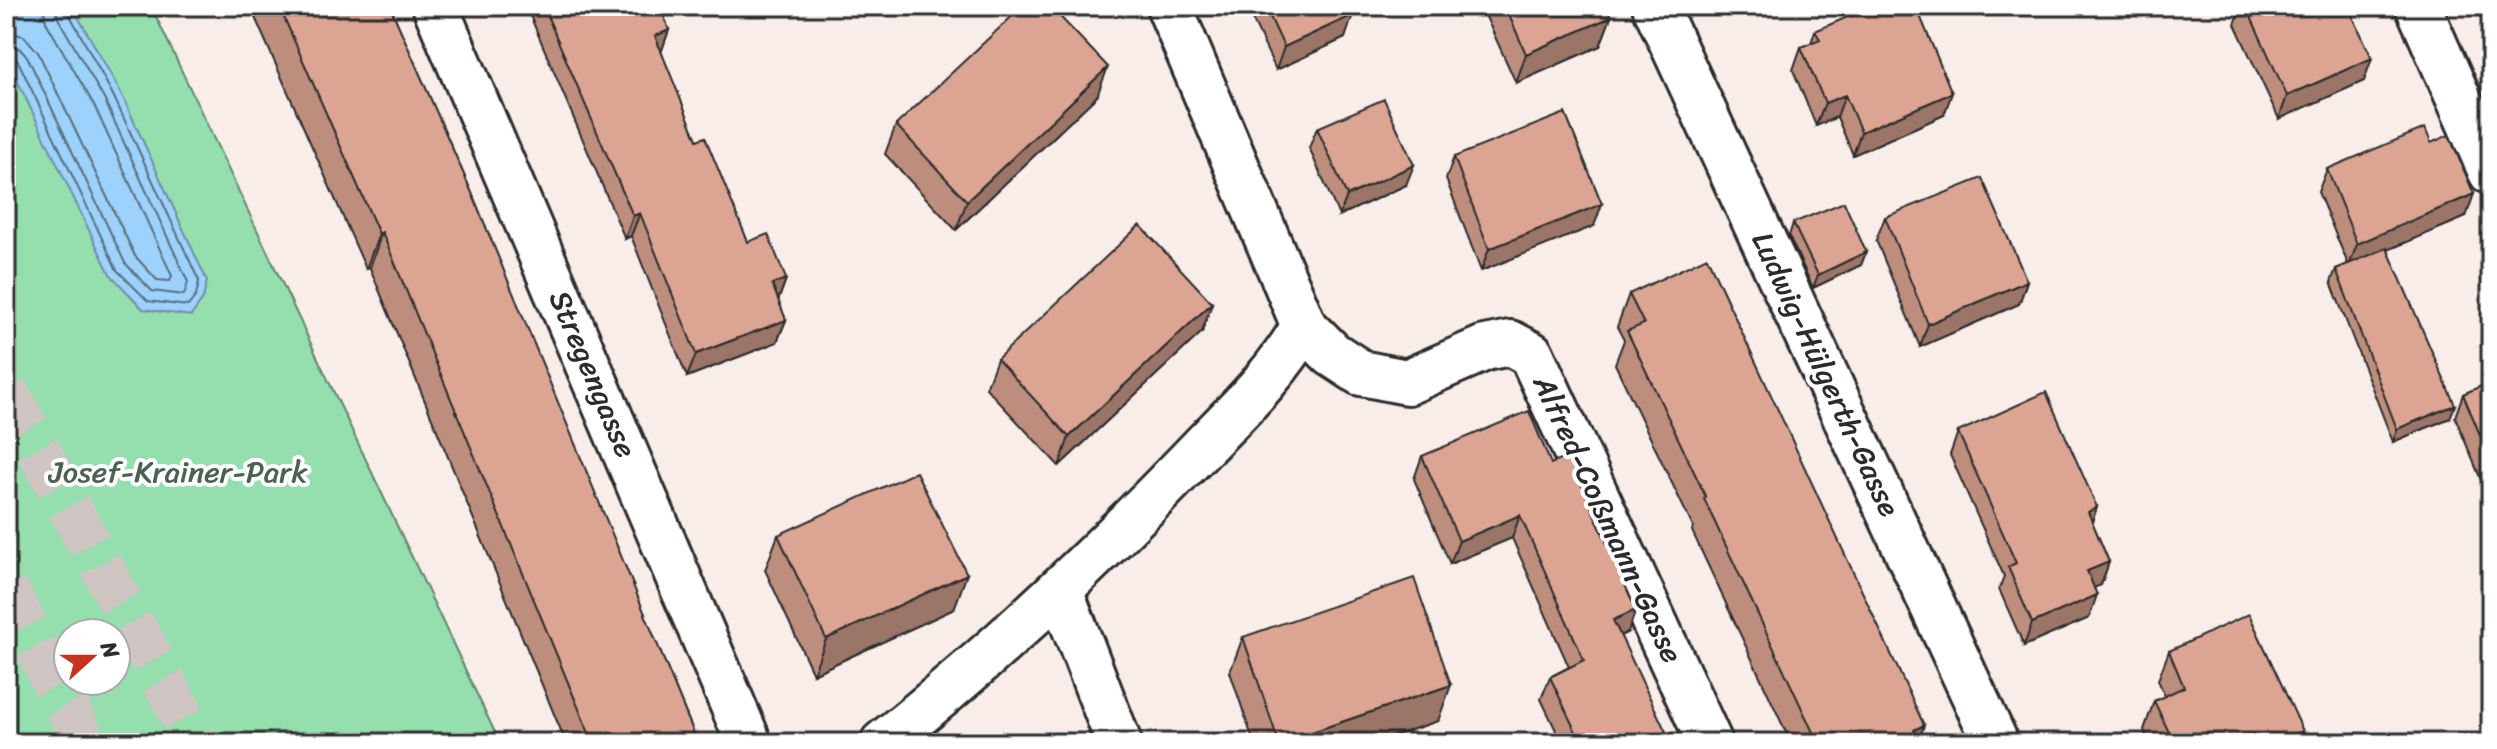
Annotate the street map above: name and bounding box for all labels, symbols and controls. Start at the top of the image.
street label: Ludwig-Hülgerth-Gasse [1736,222,1916,526]
street label: Stregengasse [533,281,653,467]
street label: Alfred-Coßmann-Gasse [1517,365,1699,672]
park label: Josef-Krainer-Park [48,445,308,499]
north arrow [52,617,132,697]
text: N [89,635,131,665]

